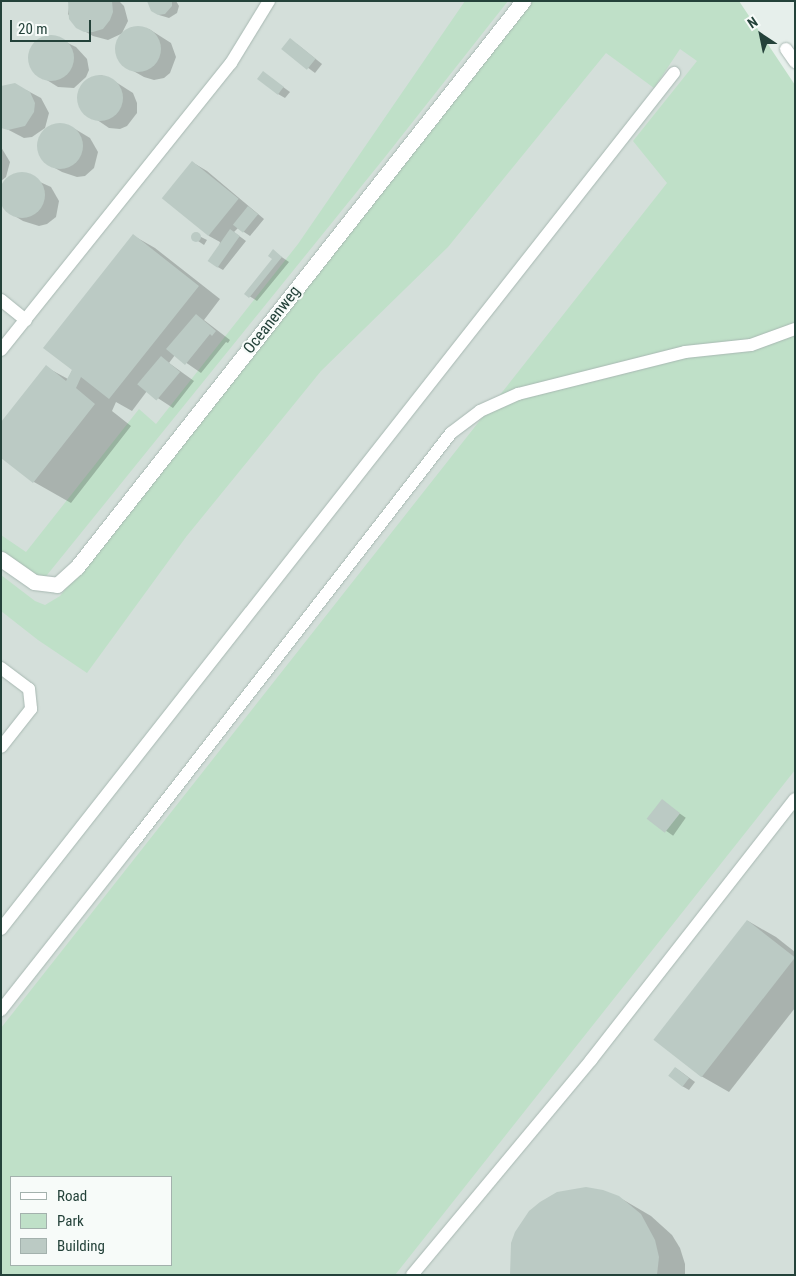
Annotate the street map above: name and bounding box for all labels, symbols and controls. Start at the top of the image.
scale bar [12,10,94,42]
north arrow [736,10,786,60]
text: N [745,14,761,32]
text: 20 m [18,20,48,38]
street label: Oceanenweg [240,282,304,358]
legend [10,1176,172,1266]
text: Road [57,1187,87,1205]
text: Park [57,1212,84,1230]
text: Building [57,1237,105,1255]

